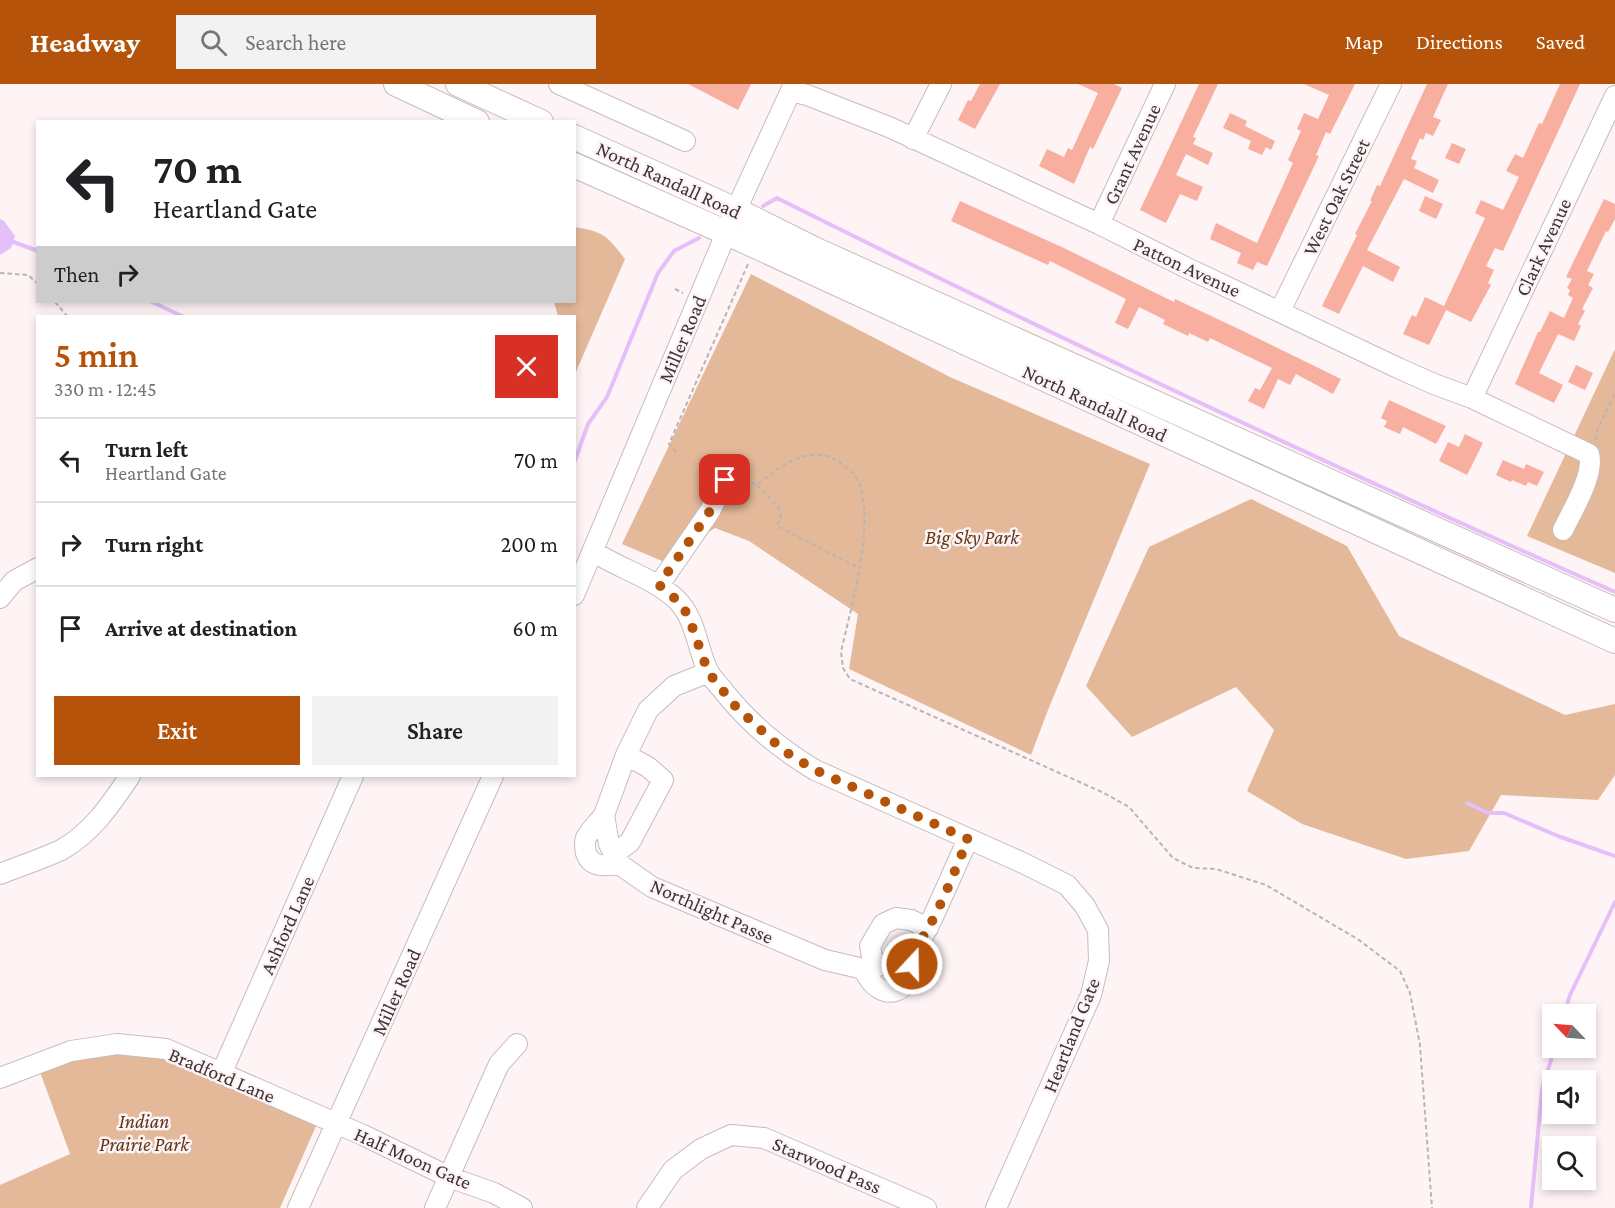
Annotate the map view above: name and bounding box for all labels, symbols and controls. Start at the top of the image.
search box [176,15,596,69]
icon: search [197,26,230,59]
text: Headway [30,27,140,58]
text: Search here [245,30,346,55]
text: Map [1345,30,1383,54]
text: Directions [1416,30,1503,54]
text: Saved [1536,30,1585,54]
street label: Grant Avenue [1099,100,1165,208]
street label: West Oak Street [1298,135,1374,259]
street label: North Randall Road [593,137,745,223]
icon: left [54,144,132,222]
text: 70 m [153,145,242,192]
text: Heartland Gate [153,194,317,224]
street label: Clark Avenue [1511,194,1575,299]
street label: Patton Avenue [1130,233,1244,301]
icon: right [111,258,144,291]
text: Then [54,262,99,287]
street label: Miller Road [654,292,710,386]
text: 5 min [54,335,138,375]
button: close [495,335,558,398]
street label: North Randall Road [1019,360,1171,446]
text: 330 m · 12:45 [54,378,157,400]
text: Turn left [105,437,188,462]
icon: left [54,444,87,477]
text: 70 m [514,448,558,473]
pin [699,454,750,505]
text: Heartland Gate [105,462,227,484]
icon: arrive [708,463,741,496]
park label: Big Sky Park [925,526,1020,549]
icon: right [54,528,87,561]
text: Turn right [105,532,203,557]
text: 200 m [501,532,558,557]
icon: arrive [54,612,87,645]
text: Arrive at destination [105,616,297,641]
text: 60 m [513,616,558,641]
button: Exit [54,696,300,765]
button: Share [312,696,558,765]
street label: Ashford Lane [256,872,319,978]
street label: Northlight Passe [647,874,777,949]
position arrow [880,932,944,996]
street label: Miller Road [367,945,425,1039]
street label: Heartland Gate [1038,974,1104,1096]
north arrow [1542,1004,1596,1058]
map controls [1542,1004,1596,1190]
street label: Bradford Lane [166,1043,278,1107]
button: sound [1542,1070,1596,1124]
park label: Indian Prairie Park [99,1110,190,1155]
street label: Half Moon Gate [351,1122,475,1194]
street label: Starwood Pass [769,1132,885,1198]
button: search [1542,1136,1596,1190]

